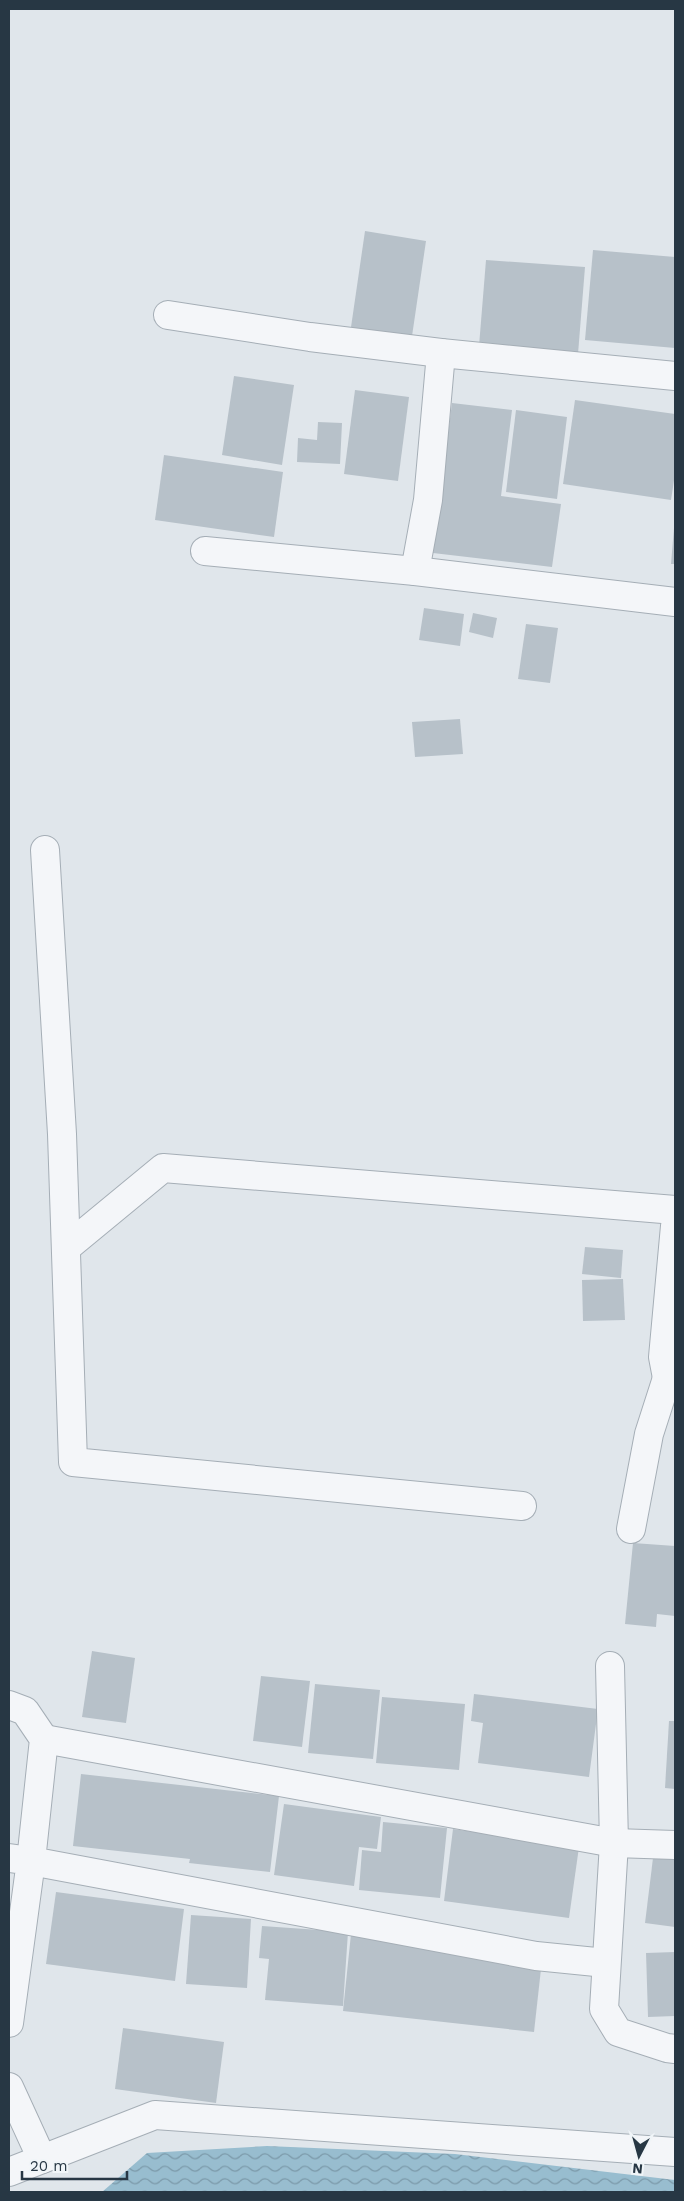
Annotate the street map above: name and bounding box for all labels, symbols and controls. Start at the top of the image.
north arrow [614,2131,664,2181]
scale bar [22,2148,128,2180]
text: 20 m [30,2157,68,2175]
text: N [632,2160,644,2177]

